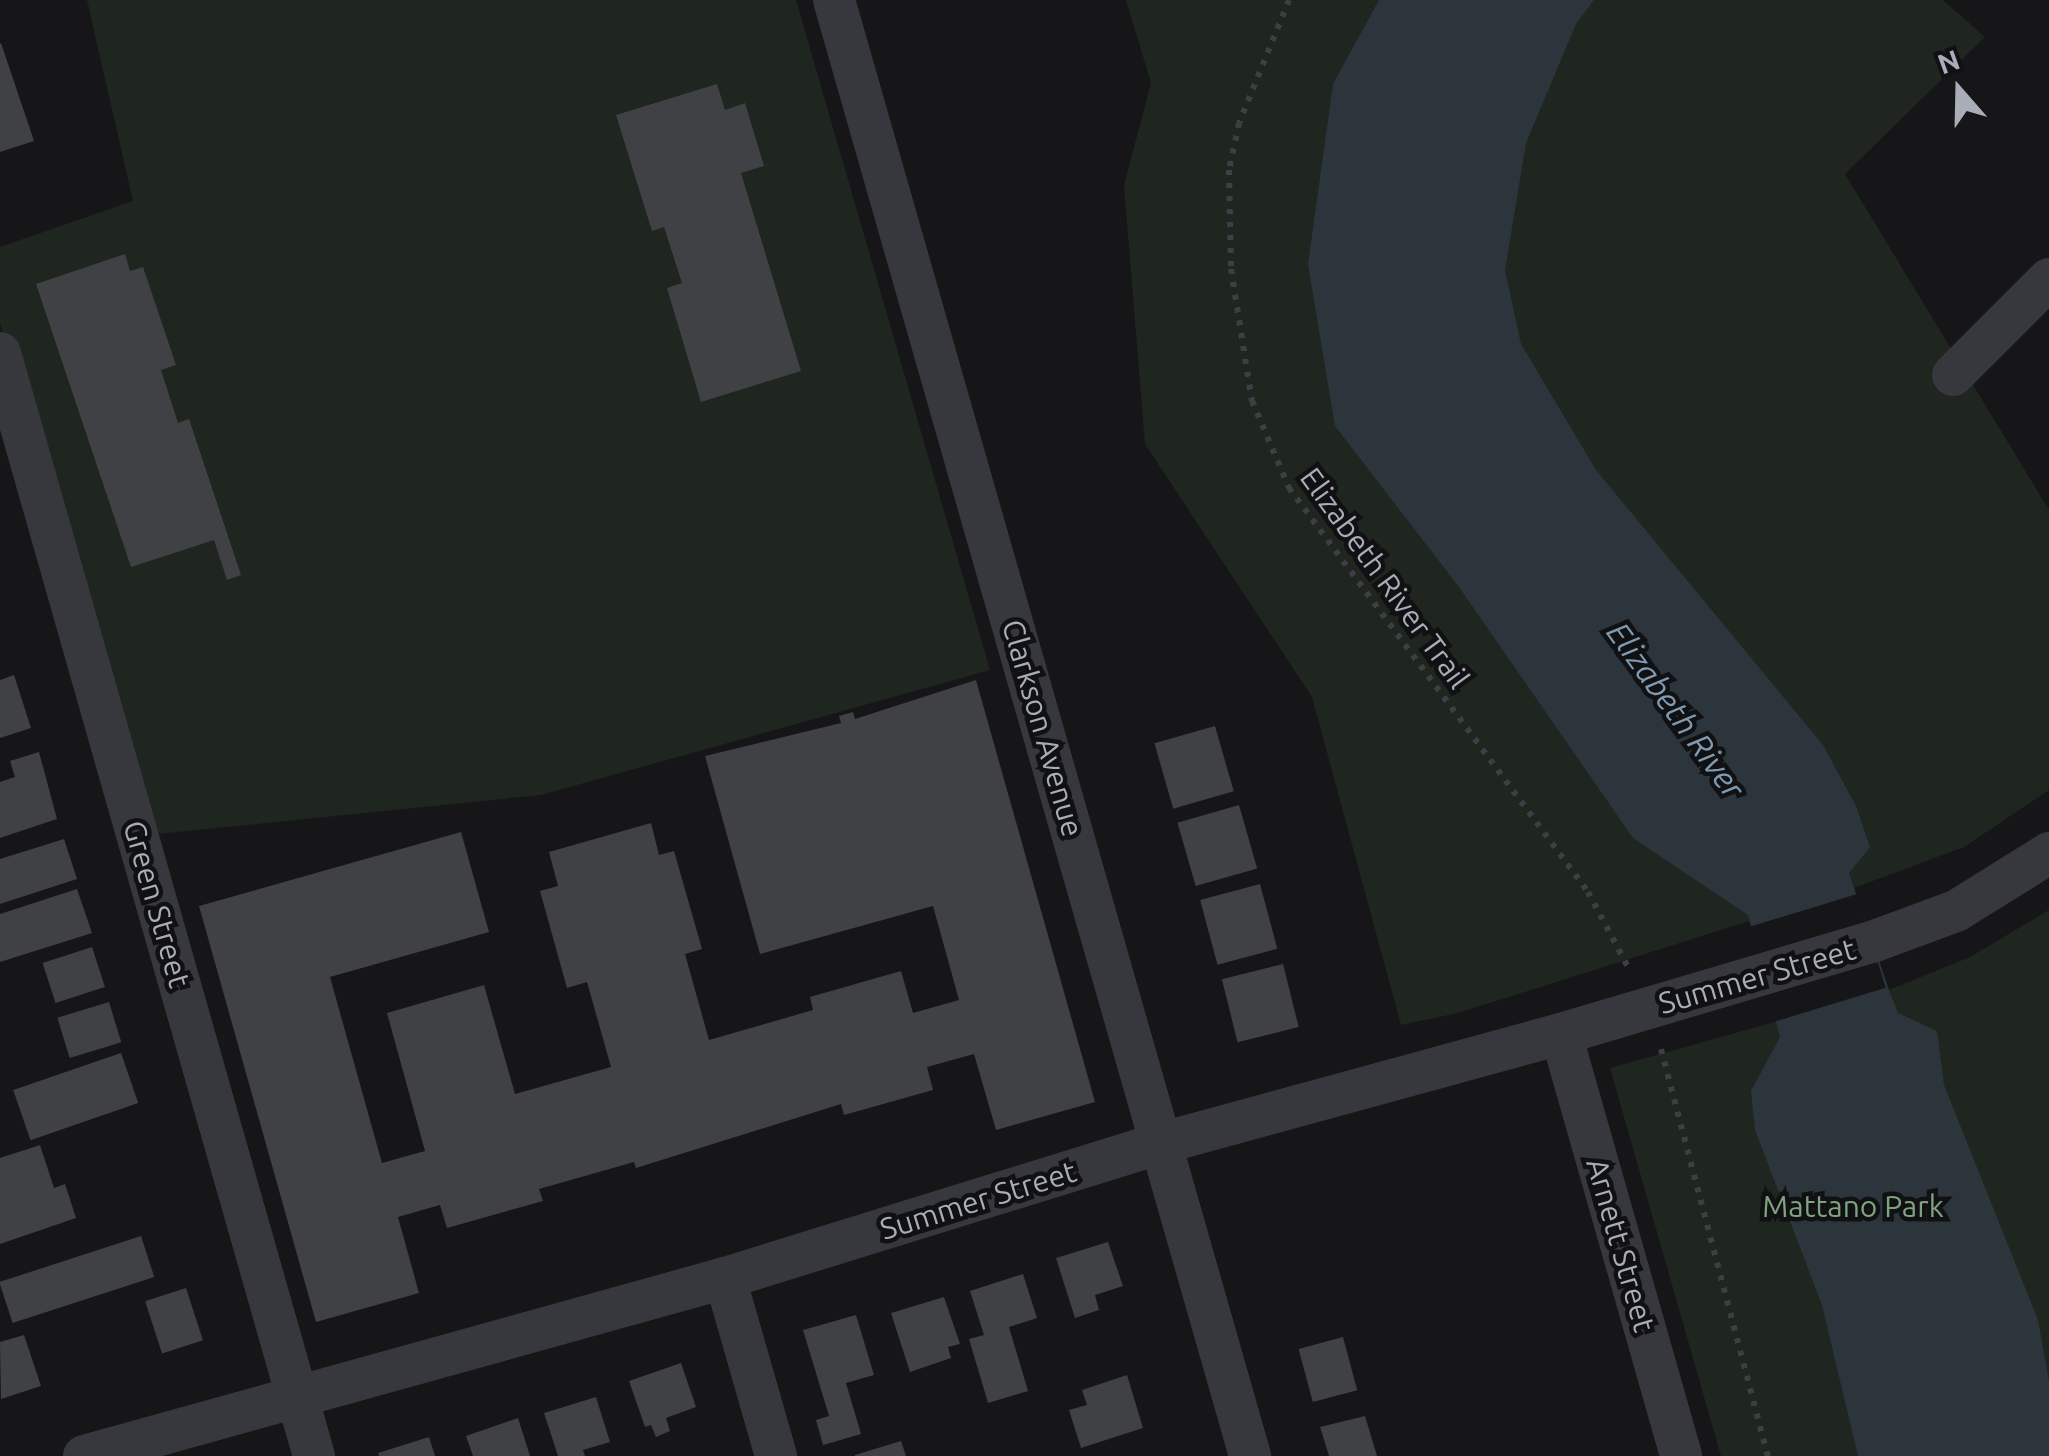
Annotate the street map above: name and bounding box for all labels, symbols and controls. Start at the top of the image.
north arrow [1909,40,2009,140]
text: N [1933,43,1964,79]
street label: Elizabeth River Trail [1293,461,1477,695]
water label: Elizabeth River [1599,614,1753,806]
street label: Clarkson Avenue [995,615,1091,841]
street label: Green Street [116,816,198,992]
street label: Summer Street [1654,931,1860,1021]
street label: Summer Street [876,1153,1080,1247]
street label: Arnett Street [1579,1154,1663,1336]
park label: Mattano Park [1762,1188,1944,1224]

